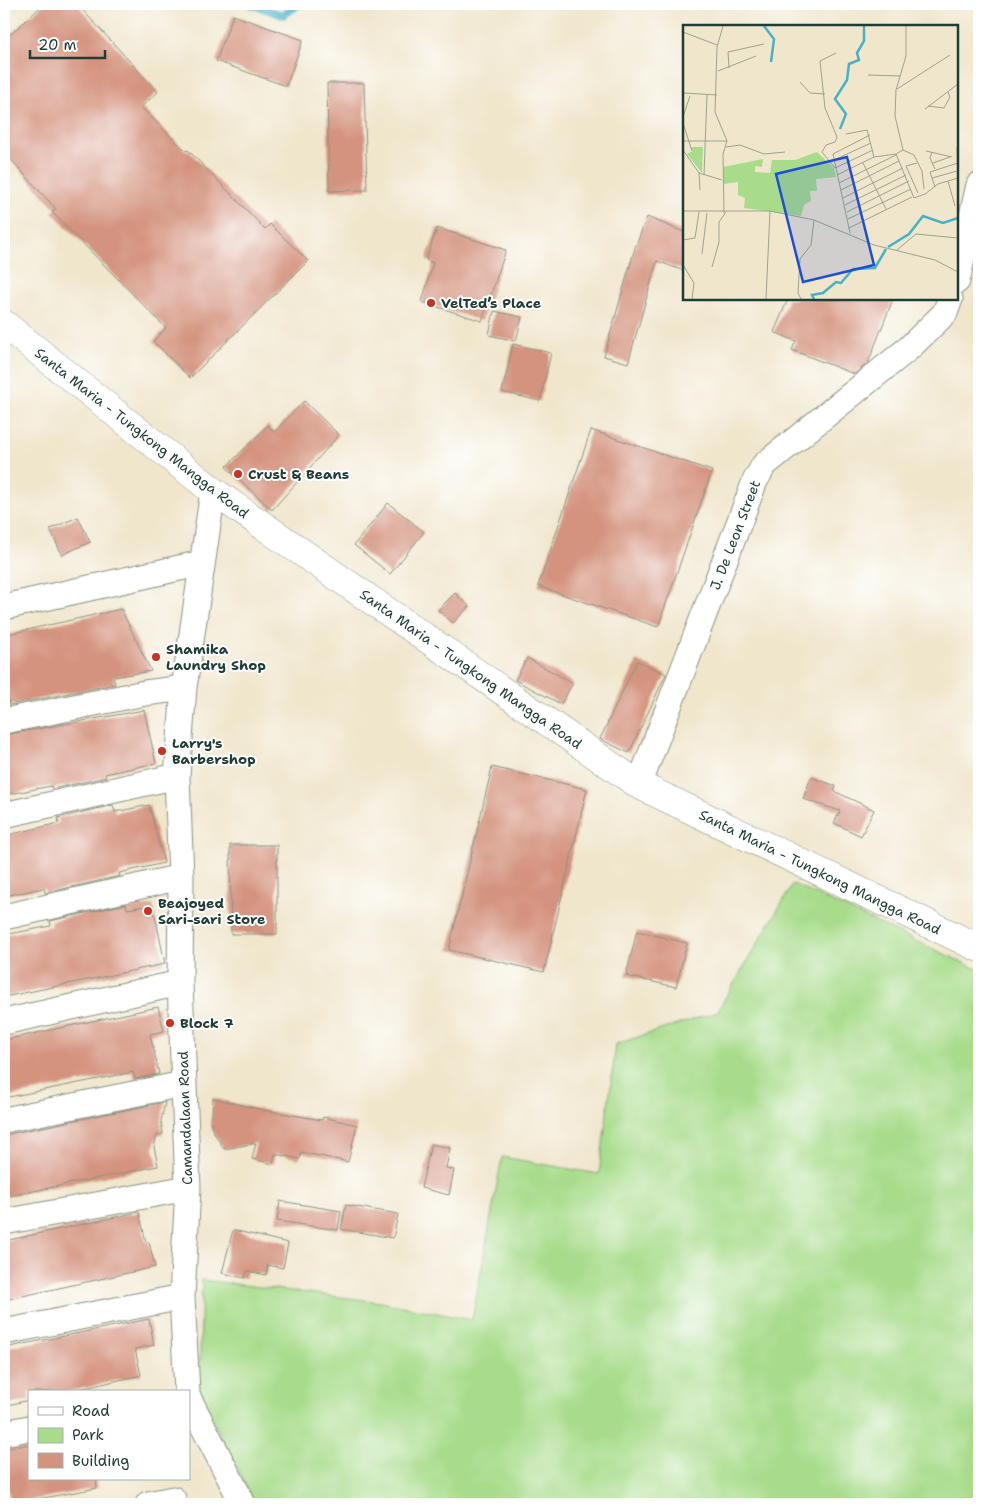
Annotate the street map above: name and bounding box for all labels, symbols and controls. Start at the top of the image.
inset map [683,25,958,300]
scale bar [30,28,105,60]
text: 20 m [38,35,77,55]
place label: VelTed’s Place [441,294,541,312]
marker: VelTed’s Place [425,297,437,309]
street label: Santa Maria - Tungkong Mangga Road [31,344,253,522]
place label: Crust & Beans [248,465,349,483]
marker: Crust & Beans [232,468,244,480]
street label: J. De Leon Street [706,478,764,592]
street label: Santa Maria - Tungkong Mangga Road [357,585,586,753]
place label: Shamika Laundry Shop [166,640,266,674]
marker: Shamika Laundry Shop [150,651,162,663]
place label: Larry's Barbershop [172,734,256,768]
marker: Larry's Barbershop [156,745,168,757]
street label: Santa Maria - Tungkong Mangga Road [696,805,944,939]
place label: Beajoyed Sari-sari Store [158,894,265,928]
marker: Beajoyed Sari-sari Store [142,905,154,917]
place label: Block 7 [180,1014,234,1032]
marker: Block 7 [164,1017,176,1029]
street label: Camandalaan Road [174,1051,196,1185]
legend [28,1390,190,1480]
text: Road [72,1401,110,1421]
text: Park [72,1425,104,1445]
text: Building [72,1451,129,1471]

